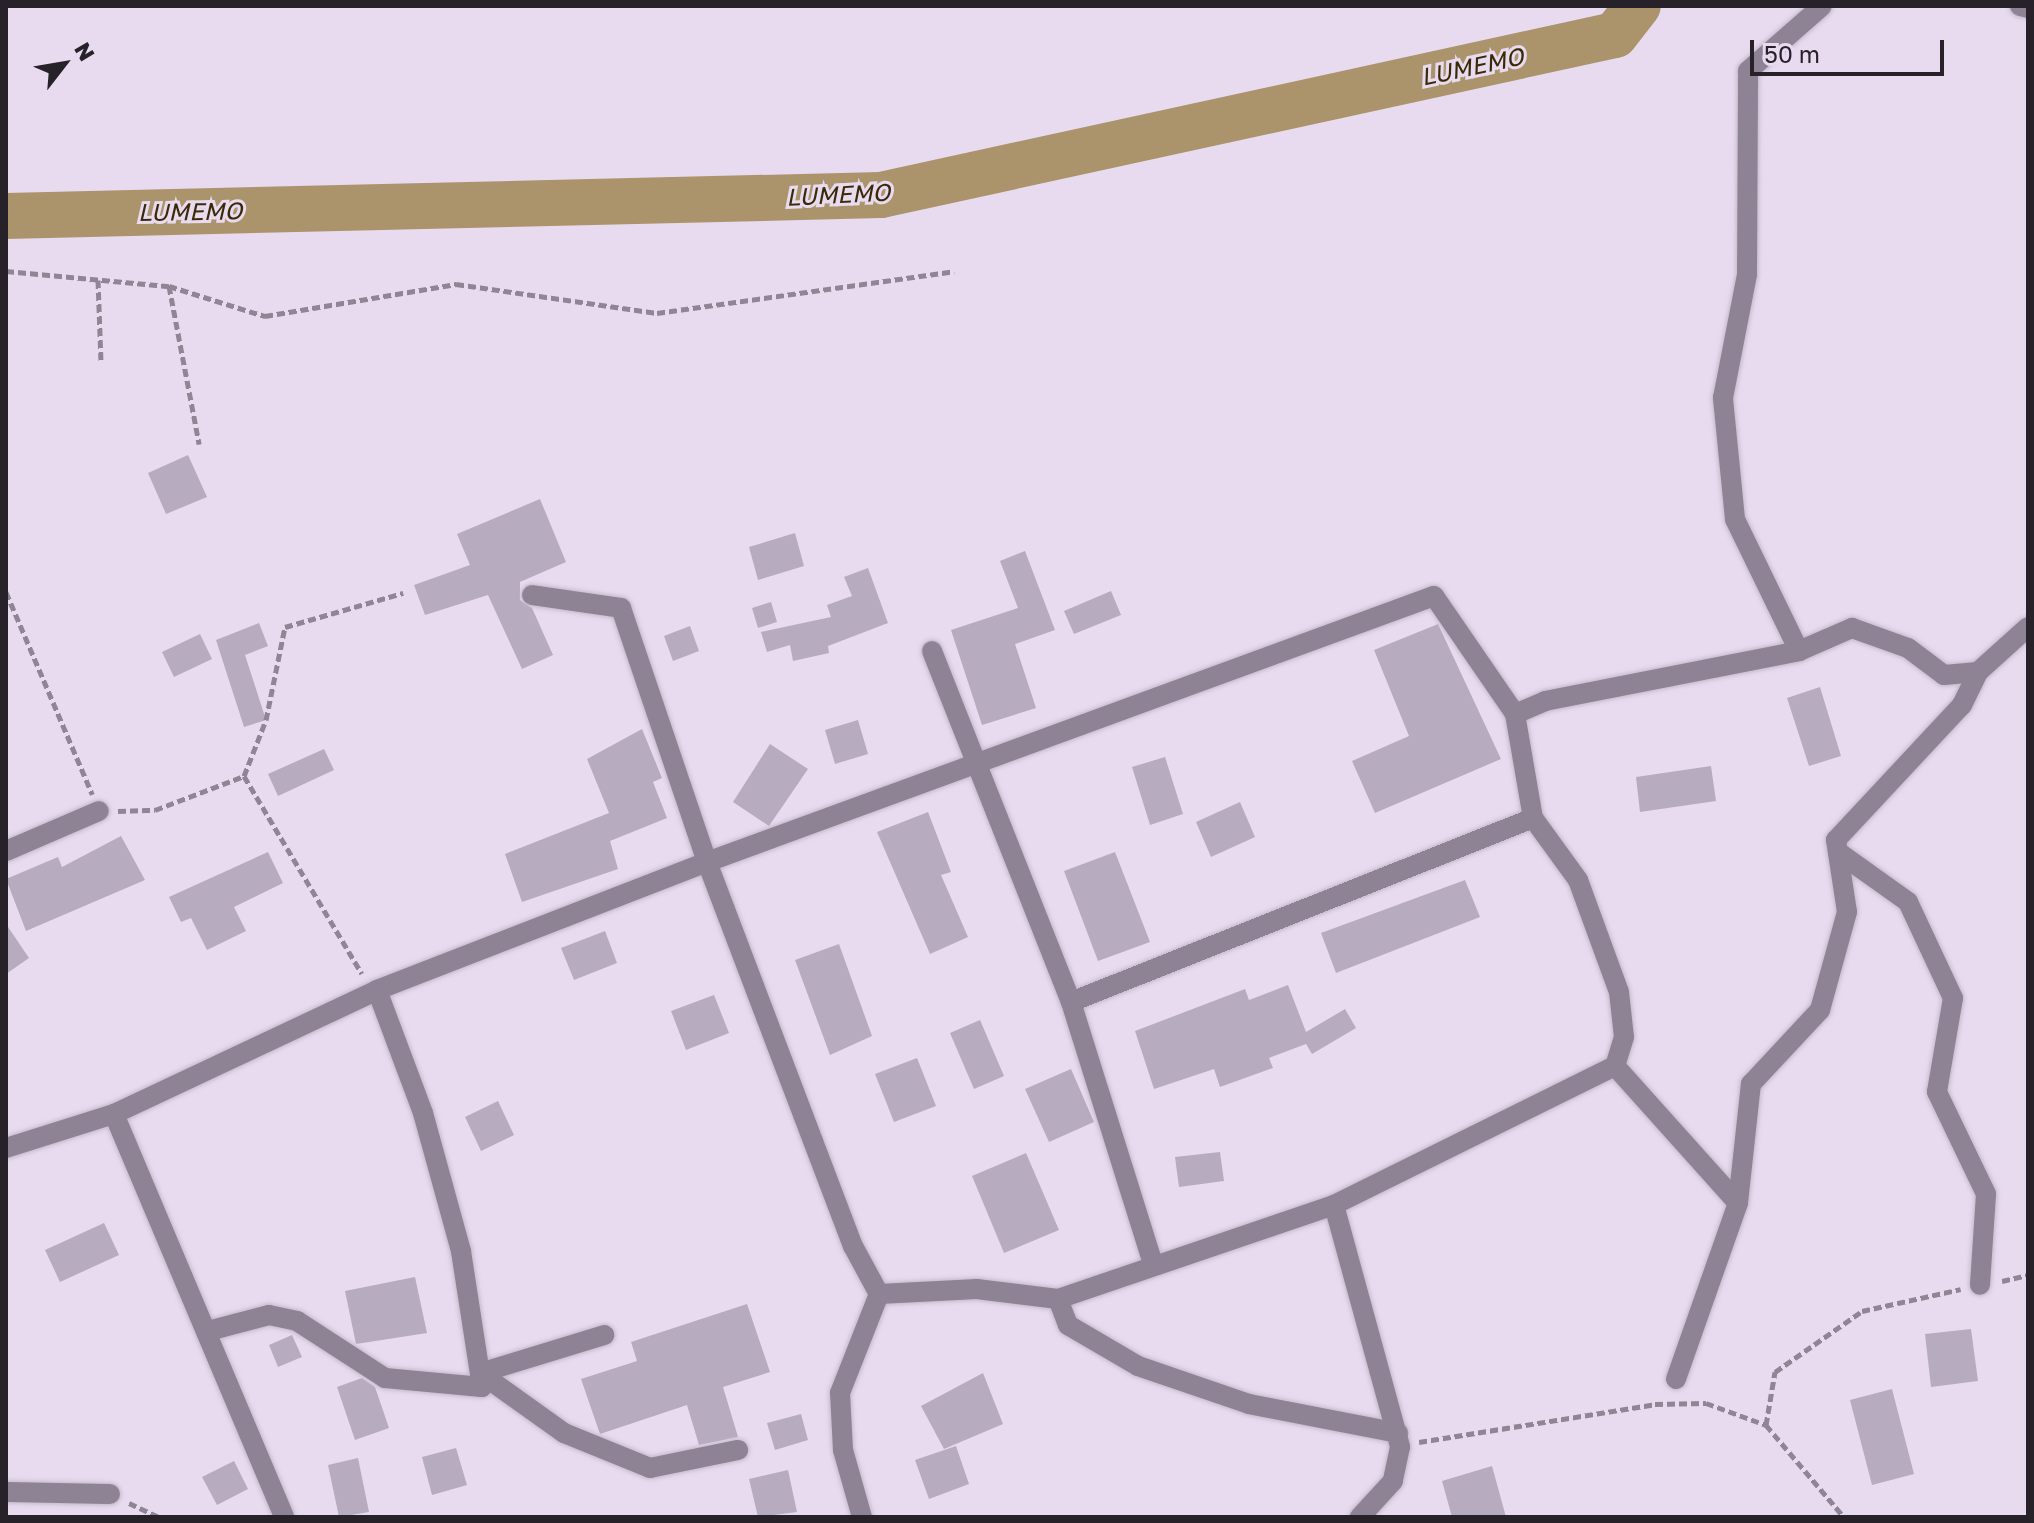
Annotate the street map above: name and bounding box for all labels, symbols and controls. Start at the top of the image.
north arrow [24,24,104,104]
scale bar [1754,24,1948,74]
text: N [69,37,101,65]
text: 50 m [1764,39,1820,68]
water label: LUMEMO [1418,41,1526,91]
water label: LUMEMO [785,177,891,211]
water label: LUMEMO [138,196,242,226]

